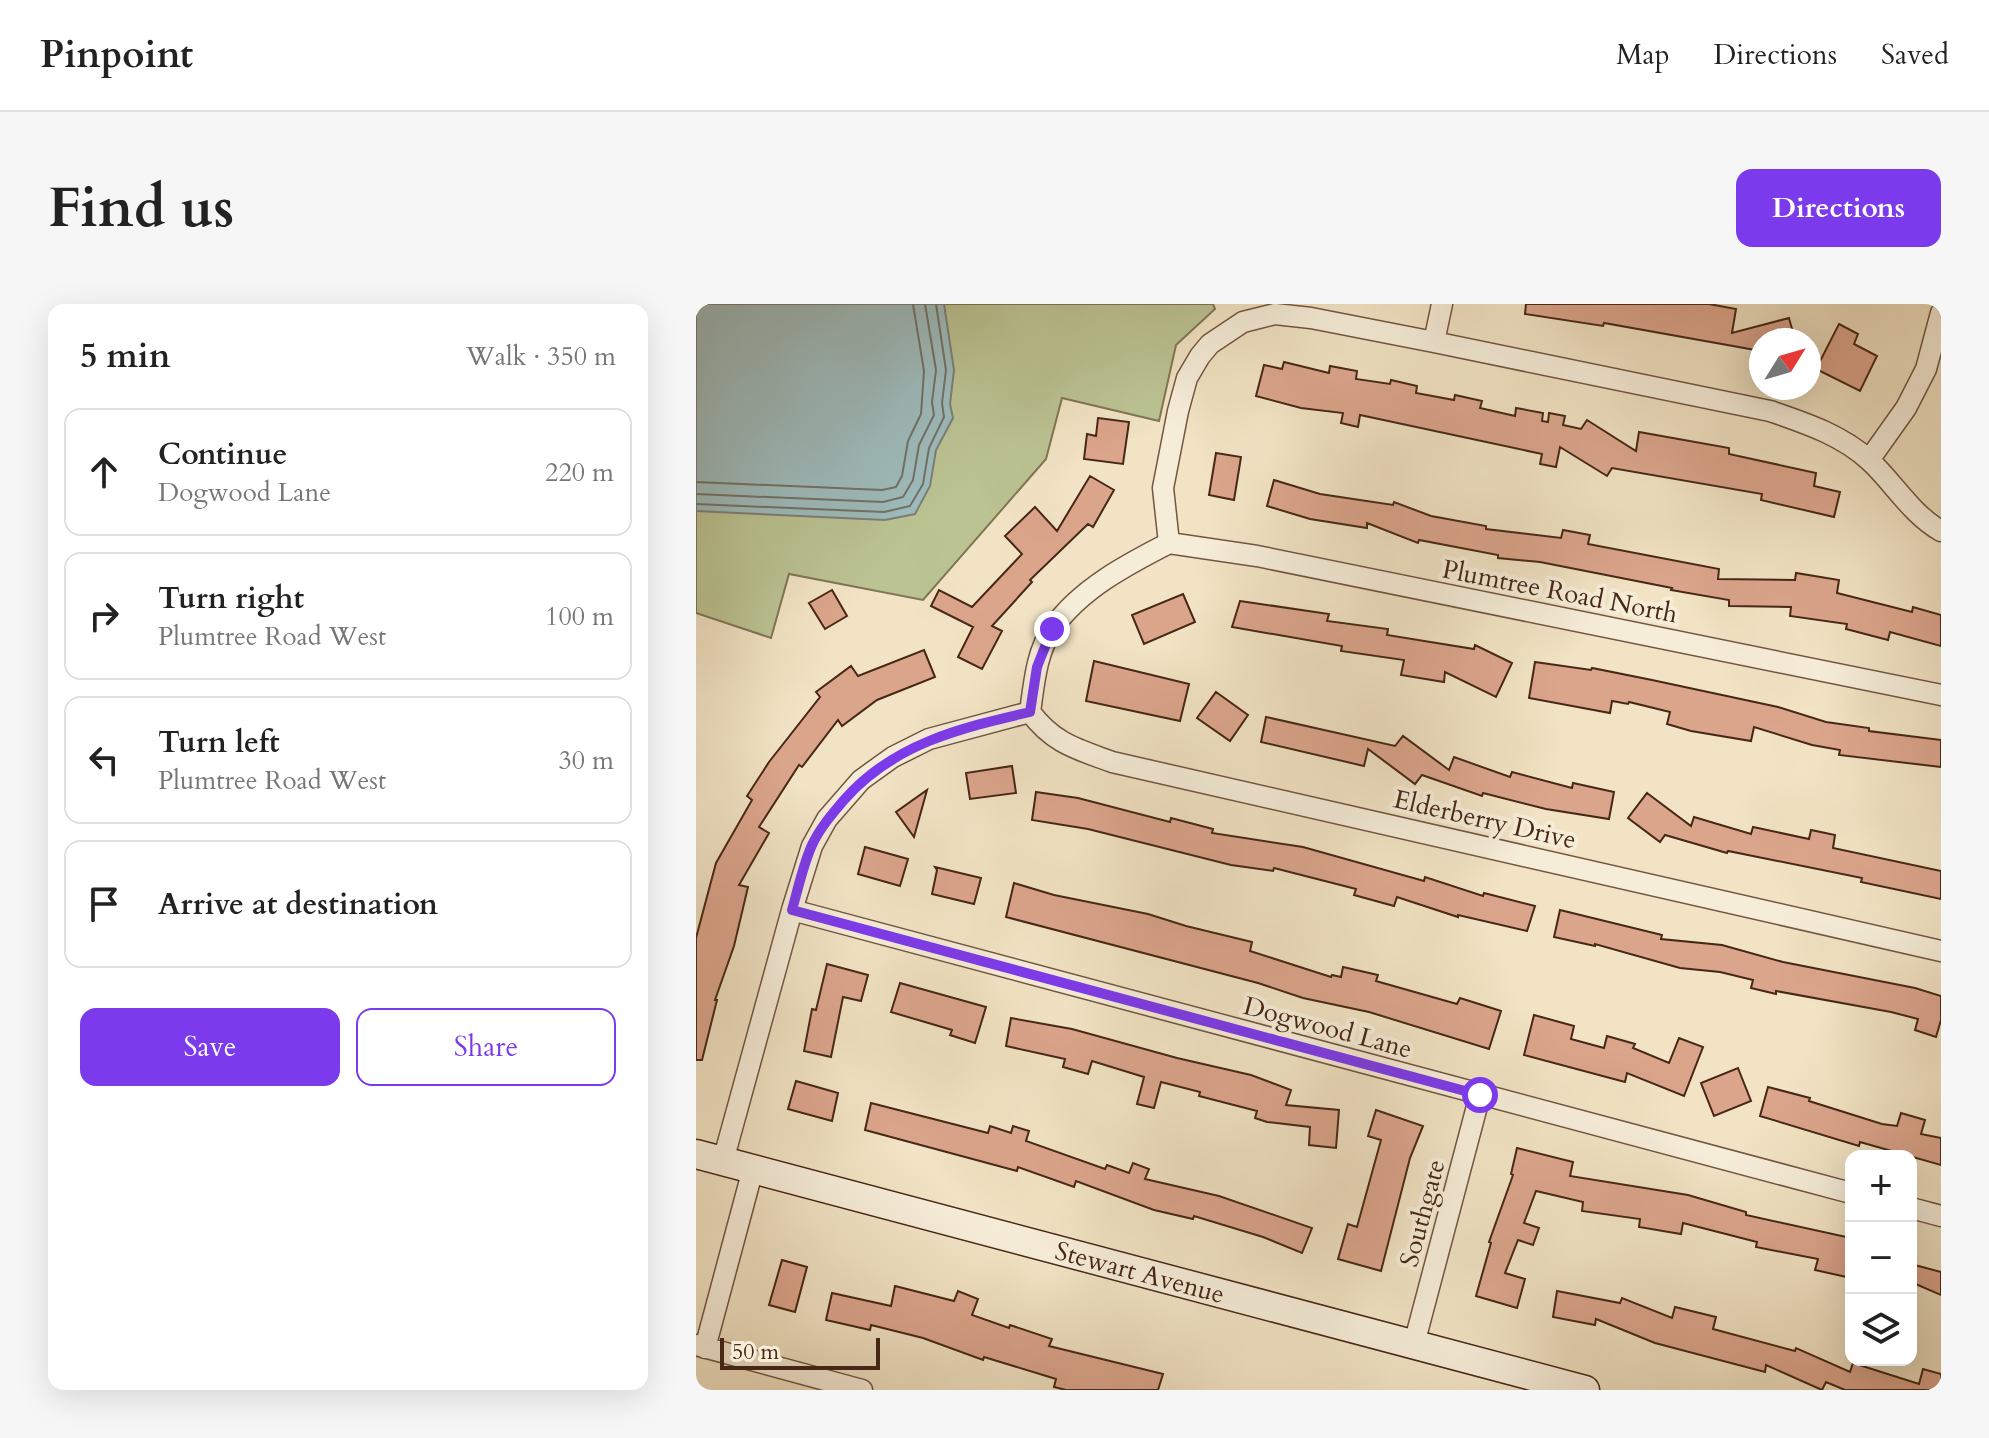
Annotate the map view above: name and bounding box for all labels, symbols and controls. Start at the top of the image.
text: Pinpoint [40,29,193,81]
text: Map [1616,36,1670,74]
text: Directions [1714,36,1837,74]
text: Saved [1881,36,1949,74]
button: Directions [1736,169,1941,247]
text: Find us [48,171,234,246]
north arrow [1749,328,1821,400]
text: 5 min [80,333,171,379]
text: Walk · 350 m [466,339,616,374]
text: Continue [158,434,287,475]
icon: ahead [82,450,126,494]
text: 220 m [545,455,614,490]
text: Dogwood Lane [158,475,331,510]
street label: Plumtree Road North [1439,552,1680,631]
text: Turn right [158,578,304,619]
icon: right [82,594,126,638]
text: 100 m [545,599,614,634]
route end [1034,611,1070,647]
text: Plumtree Road West [158,619,386,654]
text: Turn left [158,722,280,763]
icon: left [82,738,126,782]
text: 30 m [558,743,614,778]
text: Plumtree Road West [158,763,386,798]
street label: Elderberry Drive [1390,782,1580,857]
icon: arrive [82,882,126,926]
text: Arrive at destination [158,884,438,925]
street label: Dogwood Lane [1240,988,1416,1067]
button: Save [80,1008,340,1086]
button: Share [356,1008,616,1086]
route start [1462,1077,1498,1113]
map controls [1845,1150,1917,1366]
button: + [1845,1150,1917,1222]
street label: Southgate [1391,1156,1454,1271]
button: − [1845,1222,1917,1294]
street label: Stewart Avenue [1051,1233,1228,1312]
button: layers [1845,1294,1917,1366]
scale bar [720,1334,880,1370]
text: 50 m [732,1337,779,1367]

